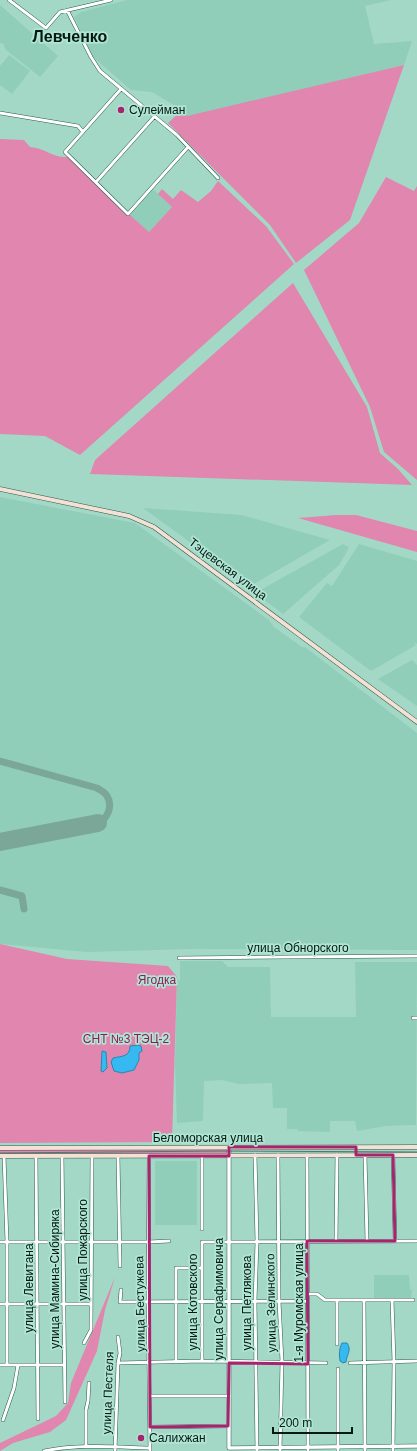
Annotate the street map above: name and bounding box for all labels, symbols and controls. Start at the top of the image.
district label: Левченко [33,28,108,45]
place label: Сулейман [129,103,185,117]
marker: Сулейман [116,105,126,115]
street label: Тэцевская улица [186,535,270,603]
street label: улица Обнорского [247,941,349,955]
park label: Ягодка [138,973,177,987]
park label: СНТ №3 ТЭЦ-2 [83,1032,170,1046]
street label: Беломорская улица [153,1131,264,1145]
street label: улица Пожарского [76,1199,90,1301]
street label: улица Мамина-Сибиряка [48,1209,62,1349]
street label: улица Серафимовича [212,1237,226,1360]
street label: улица Левитана [22,1243,36,1333]
street label: 1-я Муромская улица [292,1243,306,1363]
street label: улица Котовского [186,1253,200,1350]
street label: улица Зелинского [263,1253,279,1353]
street label: улица Бестужева [132,1255,148,1352]
street label: улица Петлякова [240,1255,254,1350]
street label: улица Пестеля [100,1351,116,1435]
scale bar [273,1409,352,1435]
text: 200 m [279,1416,312,1430]
place label: Салихжан [149,1431,206,1445]
marker: Салихжан [136,1433,146,1443]

